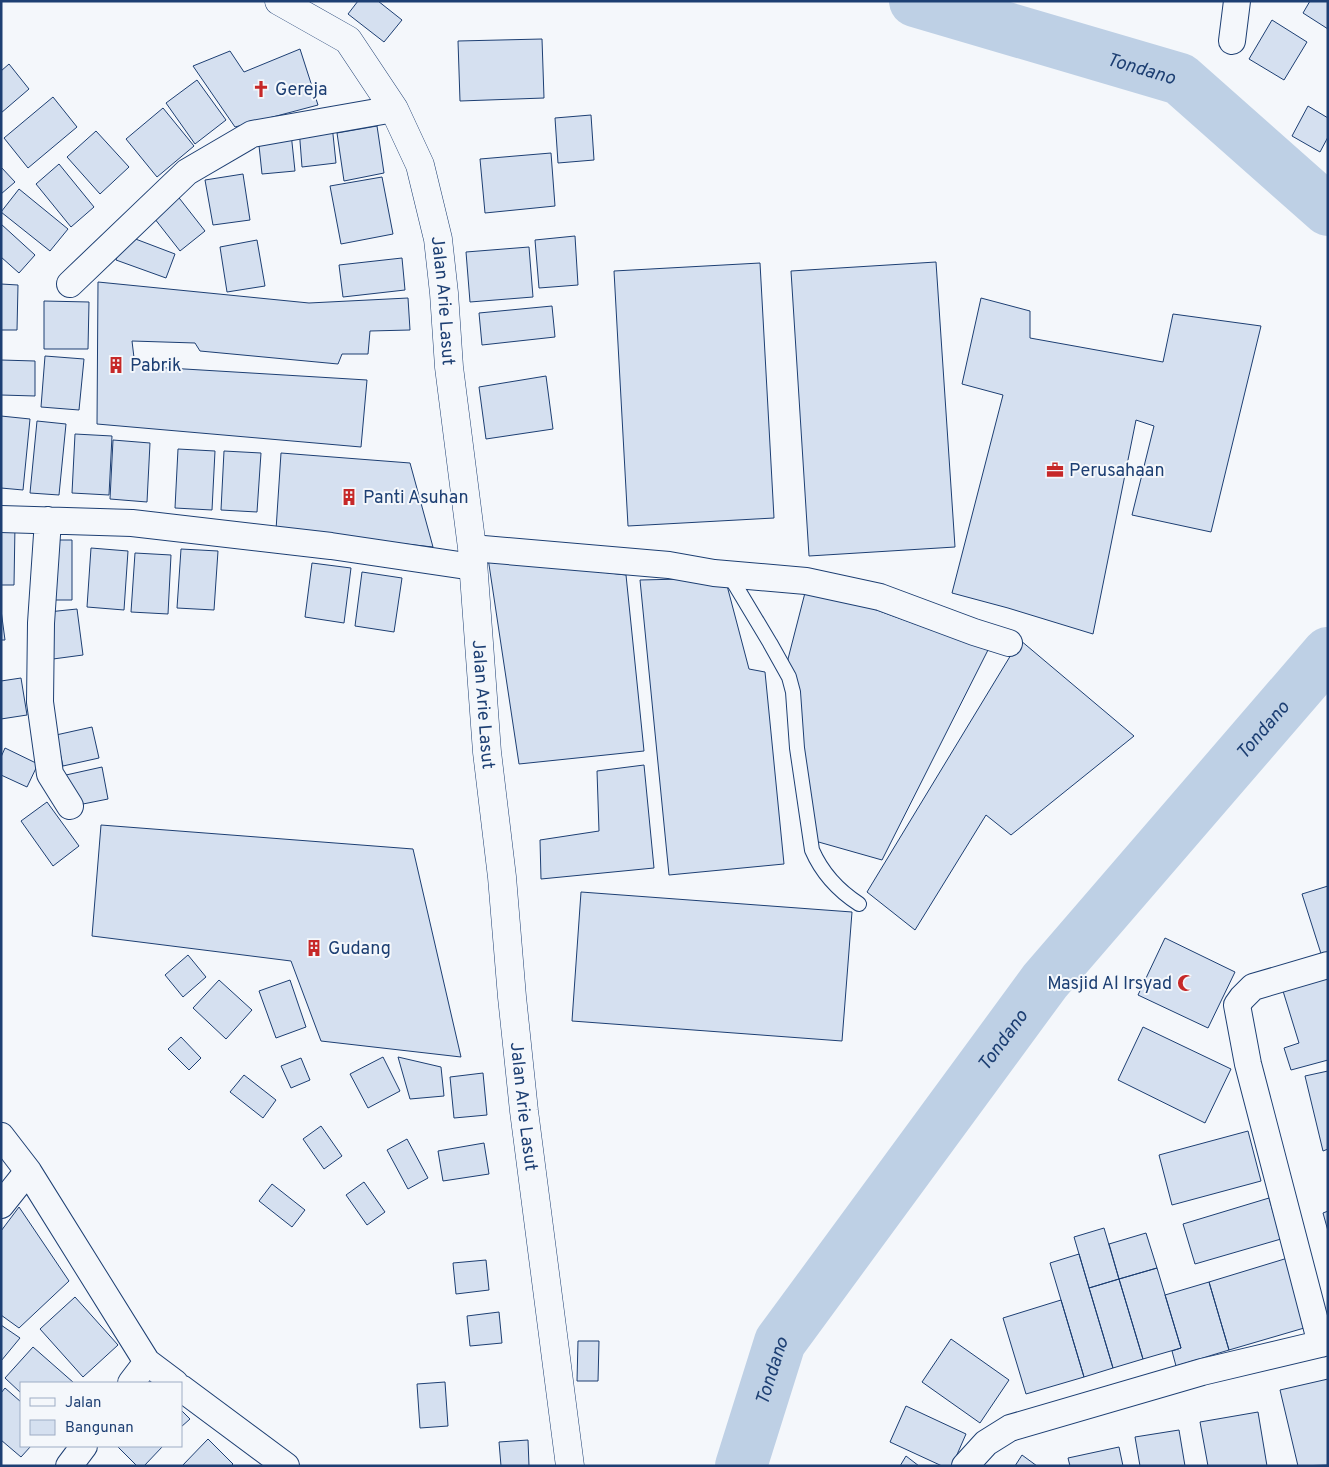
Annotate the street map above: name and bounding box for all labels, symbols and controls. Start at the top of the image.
water label: Tondano [1104,48,1179,91]
church icon: Gereja [251,79,271,99]
place label: Gereja [275,79,328,102]
street label: Jalan Arie Lasut [425,235,459,366]
building icon: Pabrik [106,355,126,375]
place label: Pabrik [130,355,182,378]
office icon: Perusahaan [1045,460,1065,480]
place label: Perusahaan [1069,460,1165,483]
building icon: Panti Asuhan [339,487,359,507]
place label: Panti Asuhan [363,487,469,510]
street label: Jalan Arie Lasut [466,639,499,771]
water label: Tondano [1232,696,1296,765]
building icon: Gudang [304,938,324,958]
place label: Gudang [328,938,391,961]
place label: Masjid Al Irsyad [1047,973,1172,996]
mosque icon: Masjid Al Irsyad [1176,973,1196,993]
water label: Tondano [973,1005,1034,1076]
street label: Jalan Arie Lasut [504,1041,542,1173]
water label: Tondano [751,1331,795,1408]
legend [20,1382,182,1447]
text: Jalan [65,1394,102,1413]
text: Bangunan [65,1419,134,1438]

